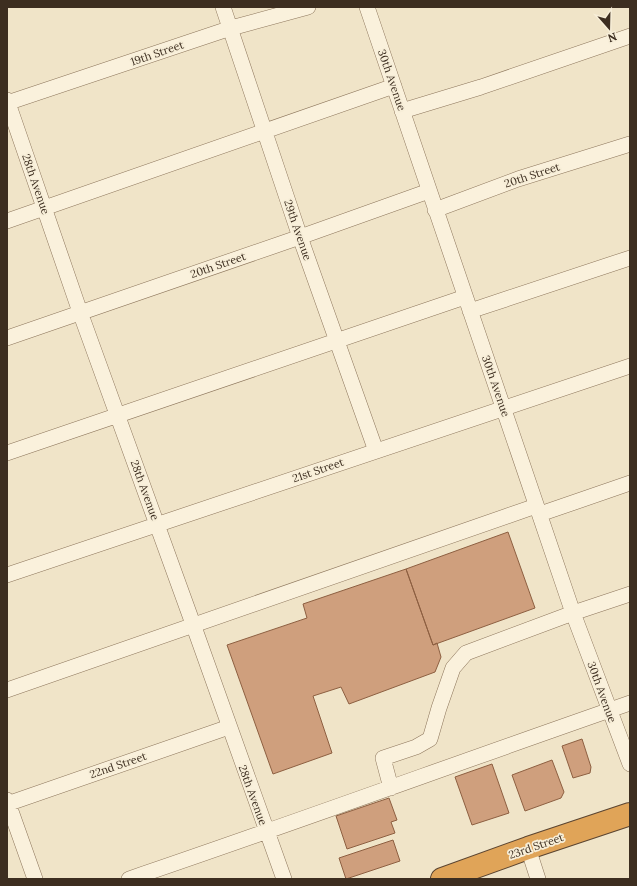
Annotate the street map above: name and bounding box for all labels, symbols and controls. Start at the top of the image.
north arrow [589,8,629,48]
text: N [606,29,619,46]
street label: 19th Street [129,37,186,69]
street label: 30th Avenue [375,47,409,113]
street label: 28th Avenue [19,152,53,216]
street label: 20th Street [502,159,562,191]
street label: 29th Avenue [281,198,315,262]
street label: 20th Street [188,249,248,281]
street label: 30th Avenue [479,353,513,419]
street label: 21st Street [291,454,346,485]
street label: 28th Avenue [128,458,162,522]
street label: 30th Avenue [584,660,620,725]
street label: 22nd Street [88,749,149,781]
street label: 28th Avenue [236,763,270,827]
street label: 23rd Street [507,830,566,862]

